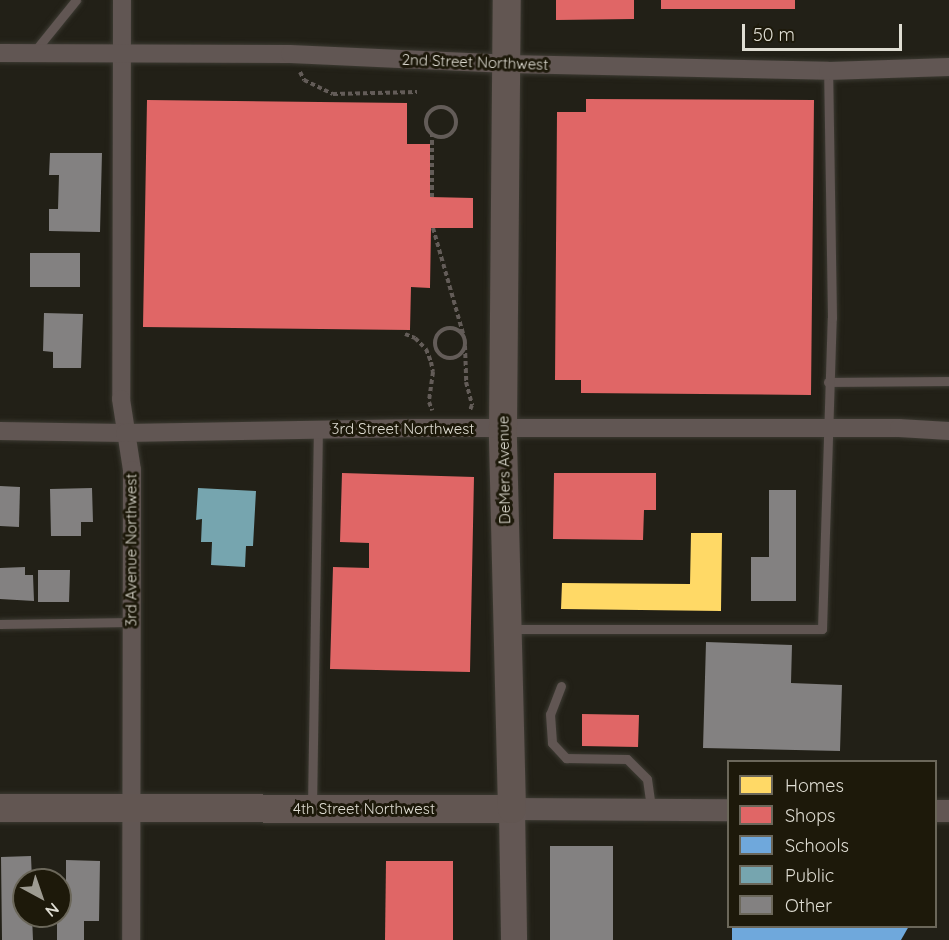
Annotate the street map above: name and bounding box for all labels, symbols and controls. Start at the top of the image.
scale bar [745,12,906,50]
text: 50 m [753,23,795,46]
street label: 2nd Street Northwest [401,50,549,74]
street label: DeMers Avenue [494,416,514,524]
street label: 3rd Street Northwest [332,420,474,438]
street label: 3rd Avenue Northwest [122,473,140,627]
legend [727,760,937,928]
text: Homes [785,774,844,797]
street label: 4th Street Northwest [293,800,435,818]
text: Shops [785,804,836,827]
text: Schools [785,834,849,857]
text: Public [785,864,834,887]
north arrow [12,868,72,928]
text: Other [785,894,832,917]
text: N [41,899,63,922]

